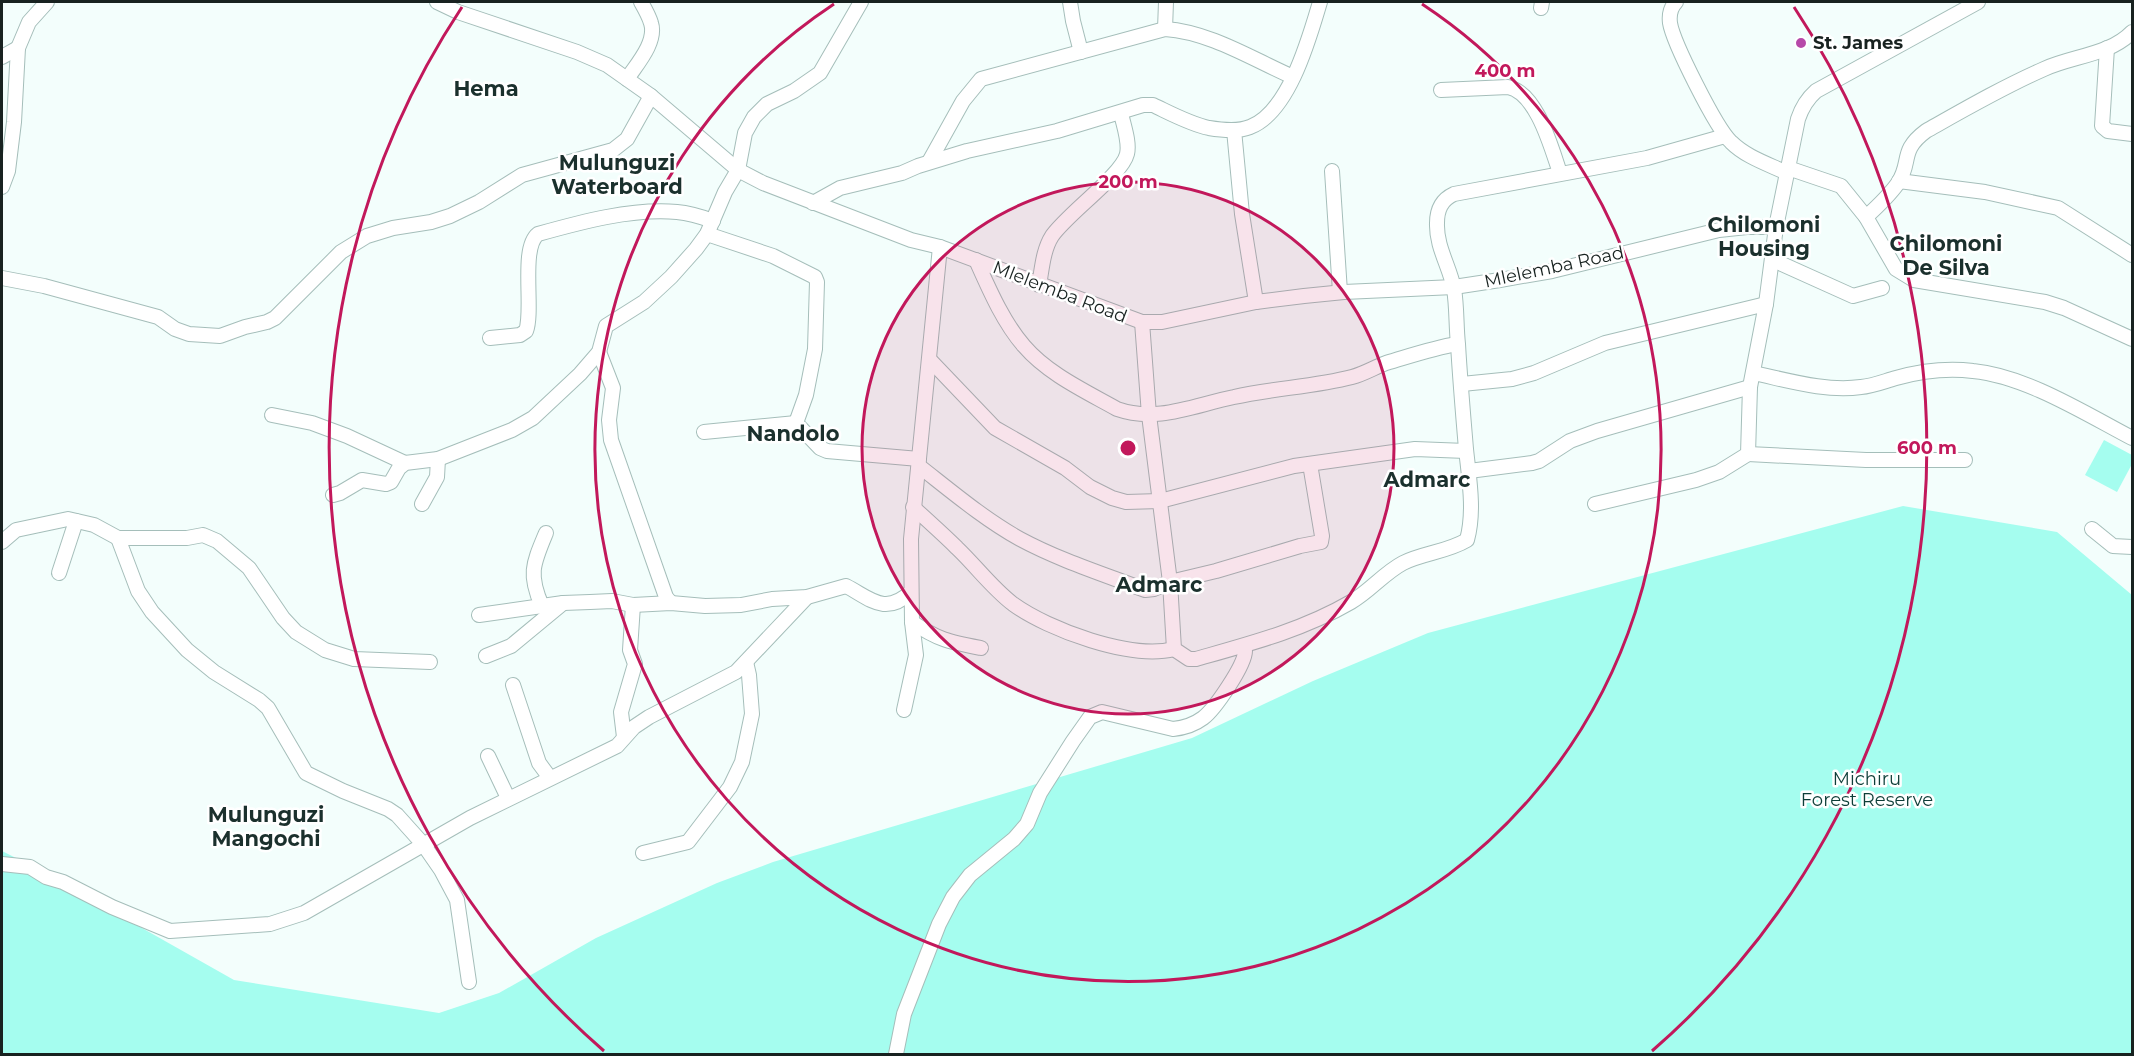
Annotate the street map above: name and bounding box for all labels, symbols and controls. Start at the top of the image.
place label: St. James [1813,32,1903,54]
marker: St. James [1794,36,1808,50]
text: 400 m [1475,60,1535,82]
district label: Hema [453,76,519,101]
district label: Mulunguzi Waterboard [551,150,683,199]
text: 200 m [1098,171,1158,193]
district label: Chilomoni Housing [1708,212,1820,261]
district label: Chilomoni De Silva [1890,231,2002,280]
street label: Mlelemba Road [1482,241,1626,293]
street label: Mlelemba Road [990,256,1130,328]
district label: Nandolo [747,421,840,446]
text: 600 m [1897,437,1957,459]
centre of rings [1118,438,1138,458]
district label: Admarc [1383,467,1471,492]
district label: Admarc [1115,572,1203,597]
park label: Michiru Forest Reserve [1801,768,1933,811]
district label: Mulunguzi Mangochi [208,802,324,851]

